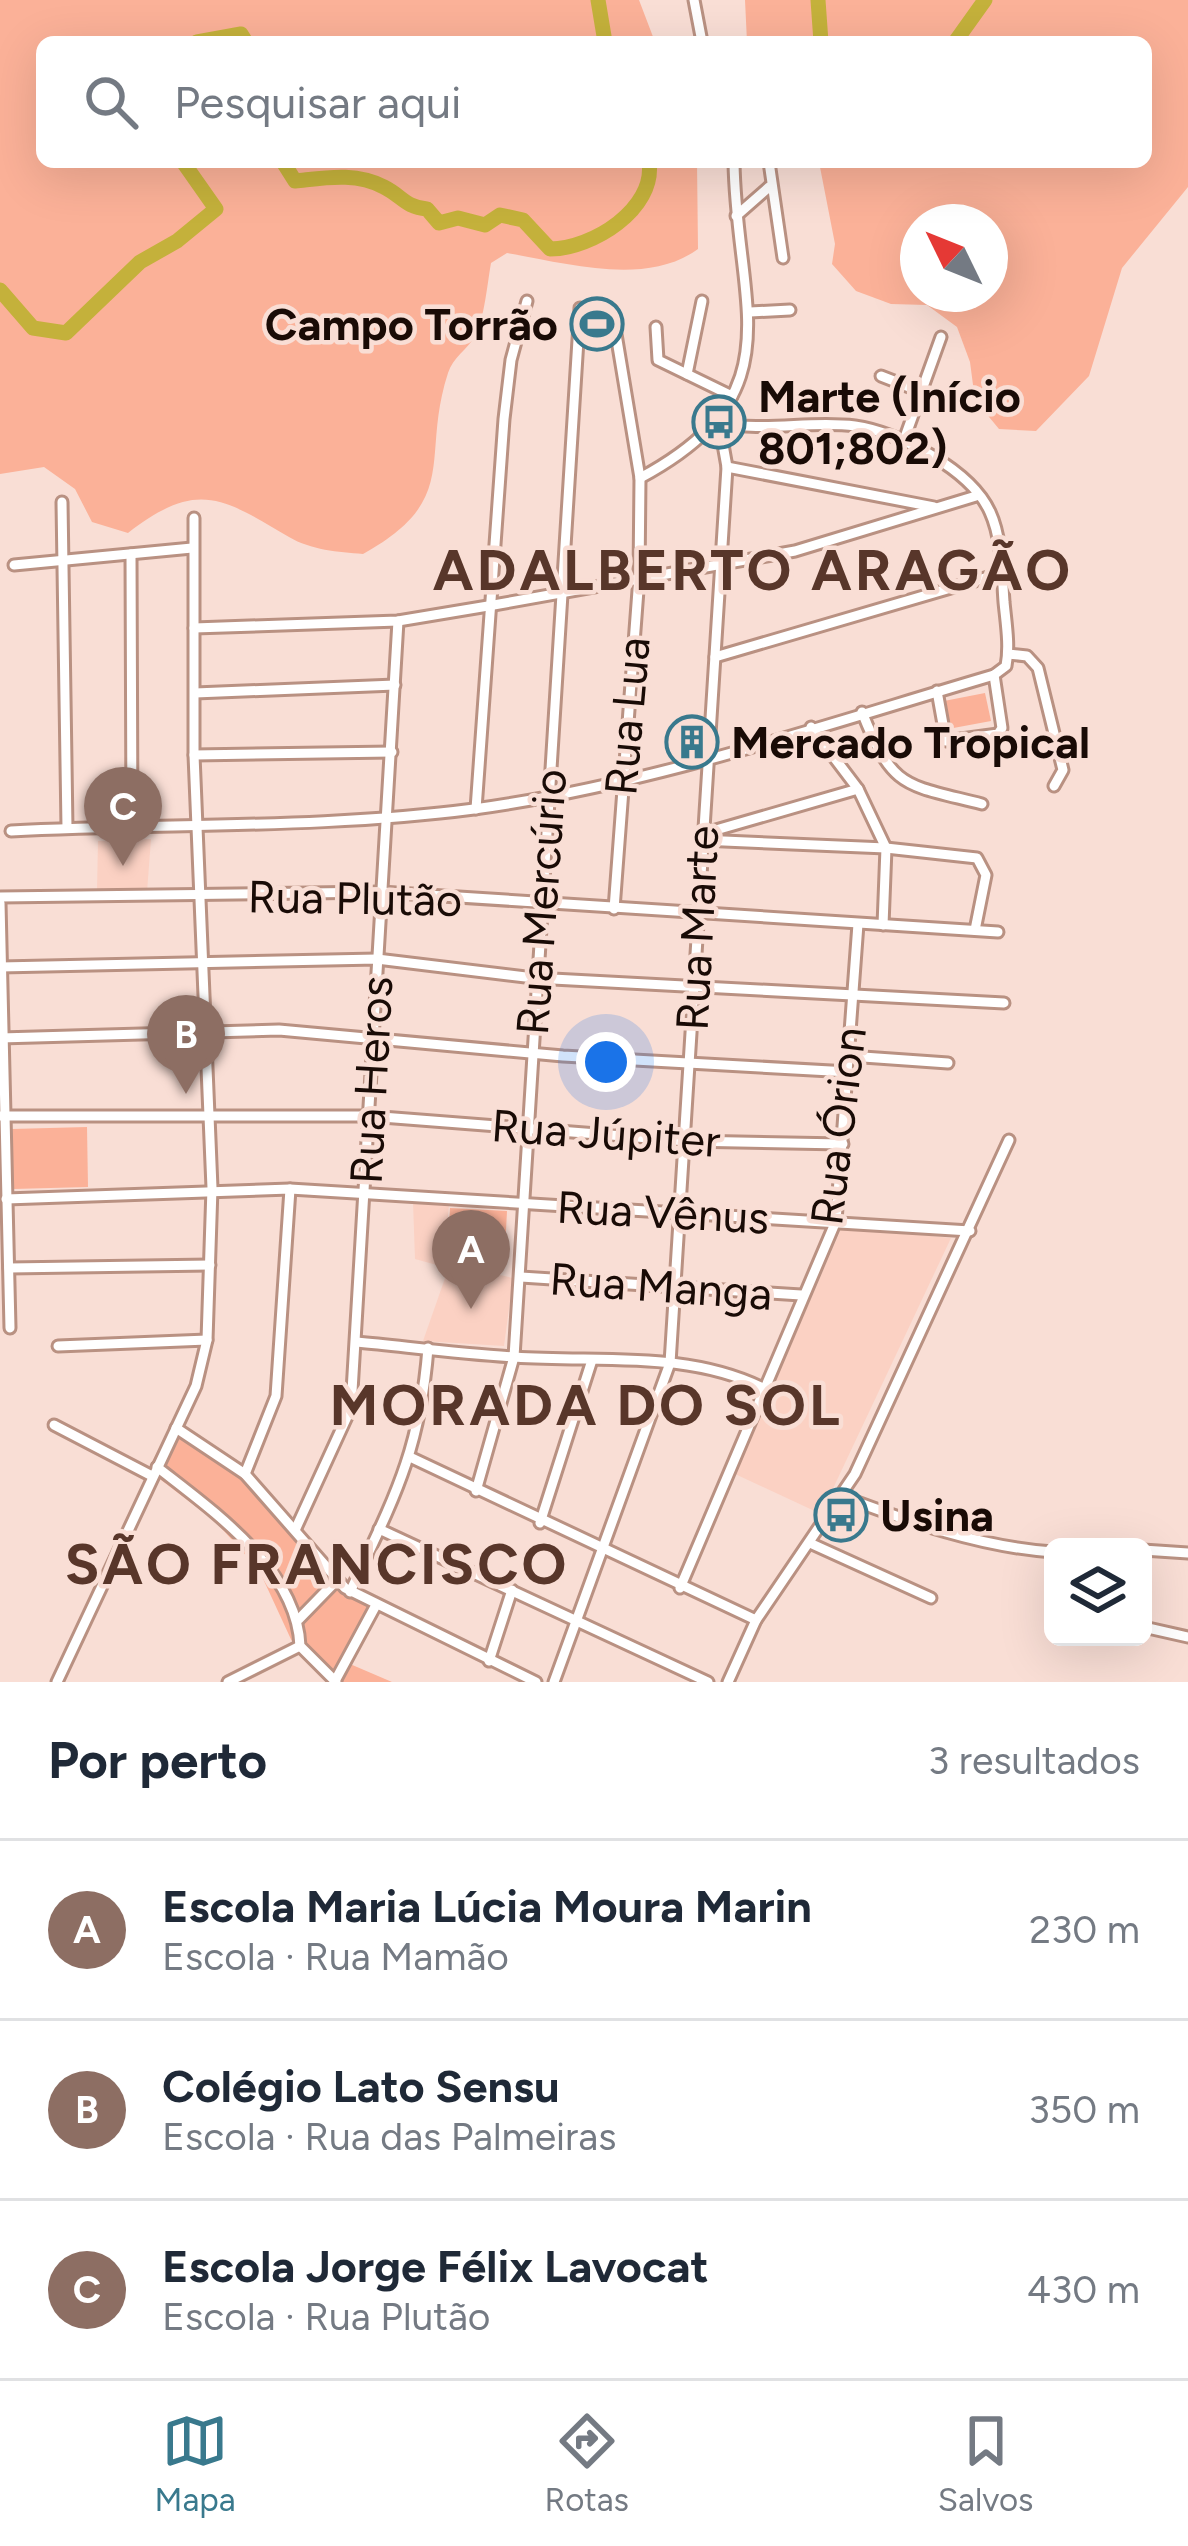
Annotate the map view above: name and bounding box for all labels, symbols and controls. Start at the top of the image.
search box [36,36,1152,168]
icon: search [78,69,144,135]
text: Pesquisar aqui [174,75,461,129]
north arrow [900,204,1008,312]
sports icon: Campo Torrão [569,296,625,352]
place label: Campo Torrão [265,297,558,351]
place label: Marte (Início 801;802) [758,369,1021,475]
bus stop icon: Marte (Início 801;802) [691,394,747,450]
district label: ADALBERTO ARAGÃO [433,536,1073,604]
street label: Rua Lua [593,635,661,797]
building icon: Mercado Tropical [664,714,720,770]
place label: Mercado Tropical [731,715,1090,769]
pin: C [84,767,162,866]
street label: Rua Mercúrio [505,767,577,1037]
street label: Rua Marte [665,824,729,1032]
street label: Rua Plutão [247,869,463,927]
street label: Rua Heros [339,975,403,1185]
pin: B [147,995,225,1094]
street label: Rua Órion [799,1024,877,1228]
your location [576,1032,636,1092]
street label: Rua Júpiter [490,1098,722,1168]
street label: Rua Vênus [555,1179,771,1245]
pin: A [432,1210,510,1309]
street label: Rua Manga [548,1251,774,1321]
district label: MORADA DO SOL [329,1371,843,1439]
bus stop icon: Usina [813,1487,869,1543]
place label: Usina [880,1488,994,1542]
district label: SÃO FRANCISCO [65,1530,569,1598]
map controls [1044,1538,1152,1646]
button: layers [1044,1538,1152,1646]
text: Por perto [48,1730,267,1791]
text: 3 resultados [928,1737,1140,1784]
text: Escola Maria Lúcia Moura Marin [162,1879,812,1933]
text: A [73,1906,101,1953]
text: 230 m [1029,1906,1140,1953]
text: Escola · Rua Mamão [162,1933,509,1980]
text: Colégio Lato Sensu [162,2059,560,2113]
text: B [75,2086,99,2133]
text: 350 m [1029,2086,1140,2133]
text: Escola · Rua das Palmeiras [162,2113,616,2160]
text: Escola Jorge Félix Lavocat [162,2239,709,2293]
text: C [73,2266,101,2313]
text: 430 m [1027,2266,1140,2313]
text: Escola · Rua Plutão [162,2293,490,2340]
tab: Mapa [154,2408,236,2519]
tab: Rotas [545,2408,629,2519]
tab: Salvos [938,2408,1034,2519]

